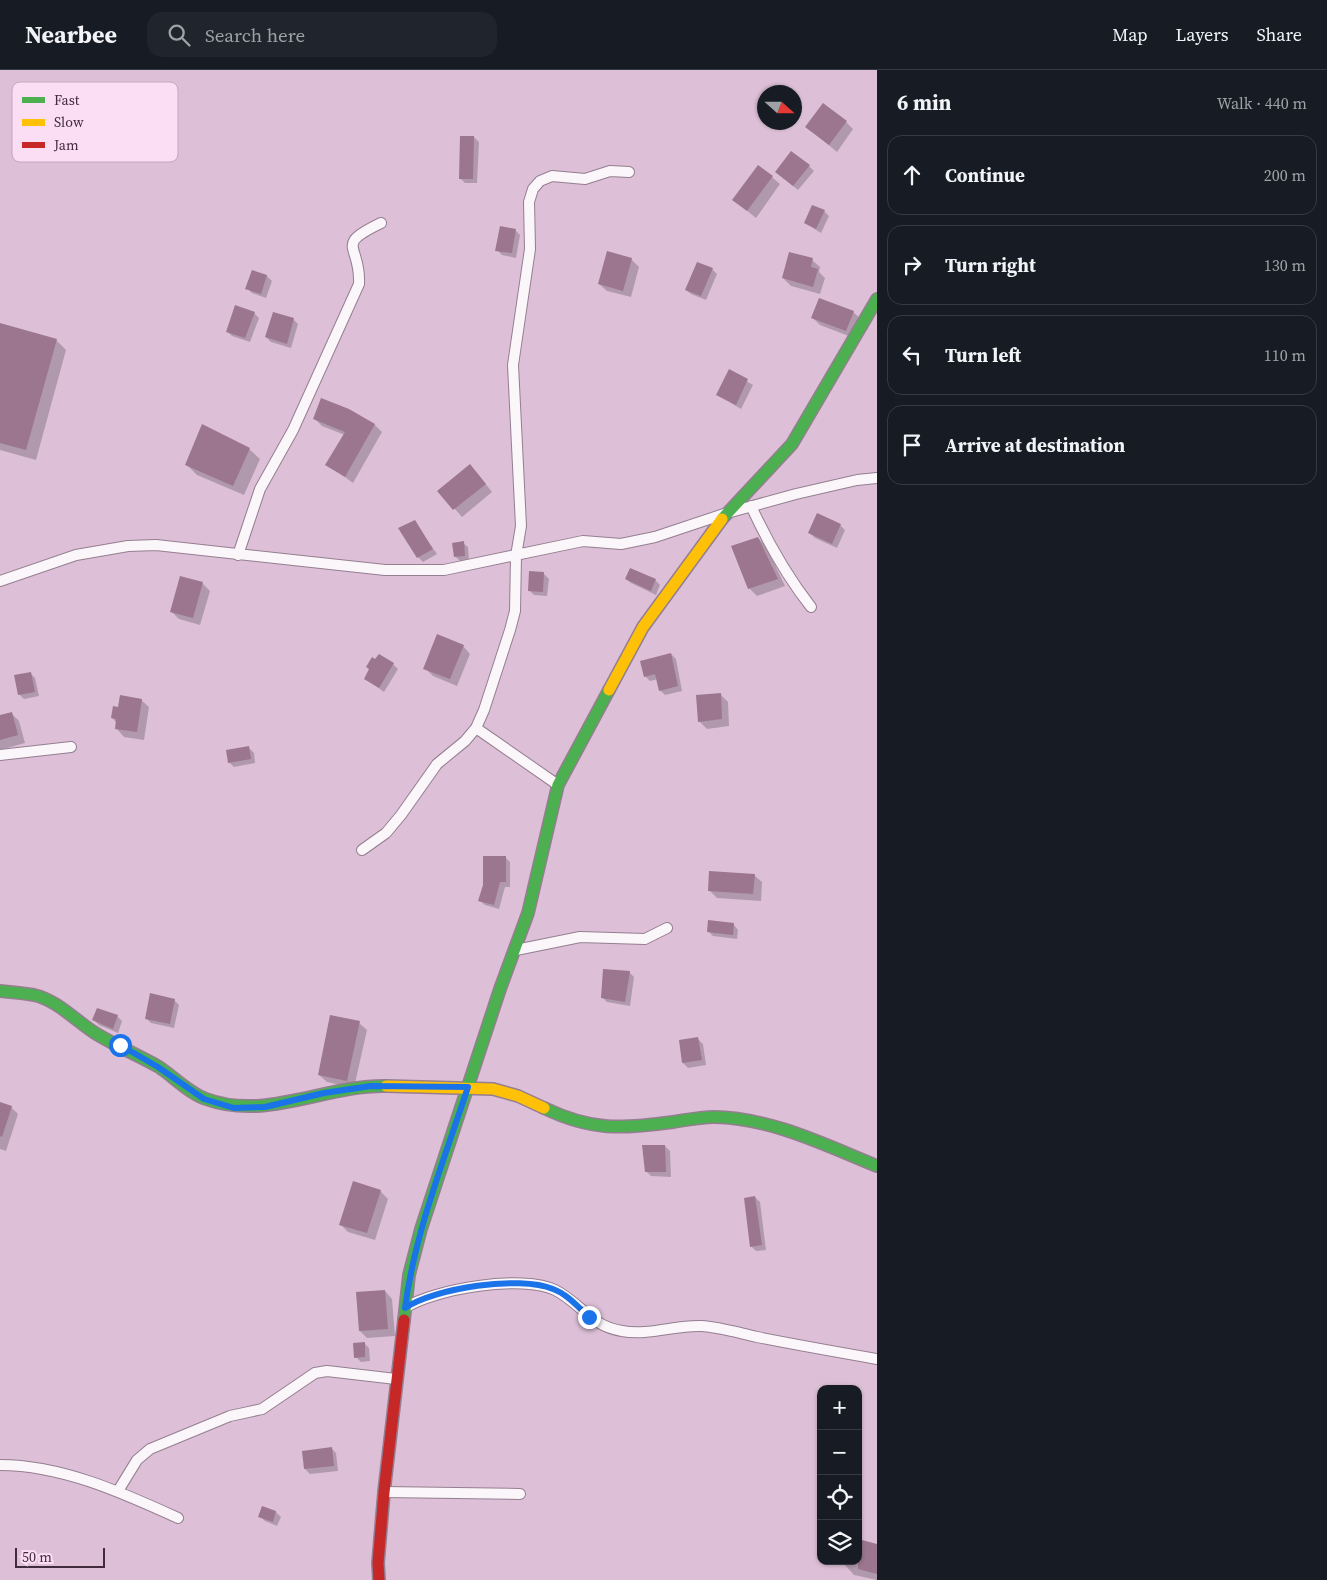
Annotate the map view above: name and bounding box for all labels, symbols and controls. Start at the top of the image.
search box [147,12,497,57]
text: Nearbee [25,18,117,51]
icon: search [165,21,193,49]
text: Search here [205,22,305,48]
text: Map [1112,22,1147,47]
text: Layers [1175,22,1228,47]
text: Share [1256,22,1302,47]
legend [12,82,178,162]
north arrow [757,85,802,130]
text: 6 min [897,88,952,117]
text: Fast [54,90,80,110]
text: Walk · 440 m [1217,92,1307,114]
text: Slow [54,112,84,132]
text: Jam [53,135,79,155]
icon: ahead [898,161,926,189]
text: Continue [945,162,1025,188]
text: 200 m [1264,164,1306,186]
icon: right [898,251,926,279]
text: Turn right [945,252,1036,278]
text: 130 m [1264,254,1306,276]
icon: left [898,341,926,369]
text: Turn left [945,342,1021,368]
text: 110 m [1264,344,1306,366]
icon: arrive [898,431,926,459]
text: Arrive at destination [945,432,1125,458]
route start [109,1034,132,1057]
route end [578,1306,601,1329]
map controls [817,1385,862,1565]
button: + [817,1385,862,1430]
button: − [817,1430,862,1475]
button: locate [817,1475,862,1520]
button: layers [817,1520,862,1565]
scale bar [15,1545,105,1568]
text: 50 m [22,1547,52,1567]

